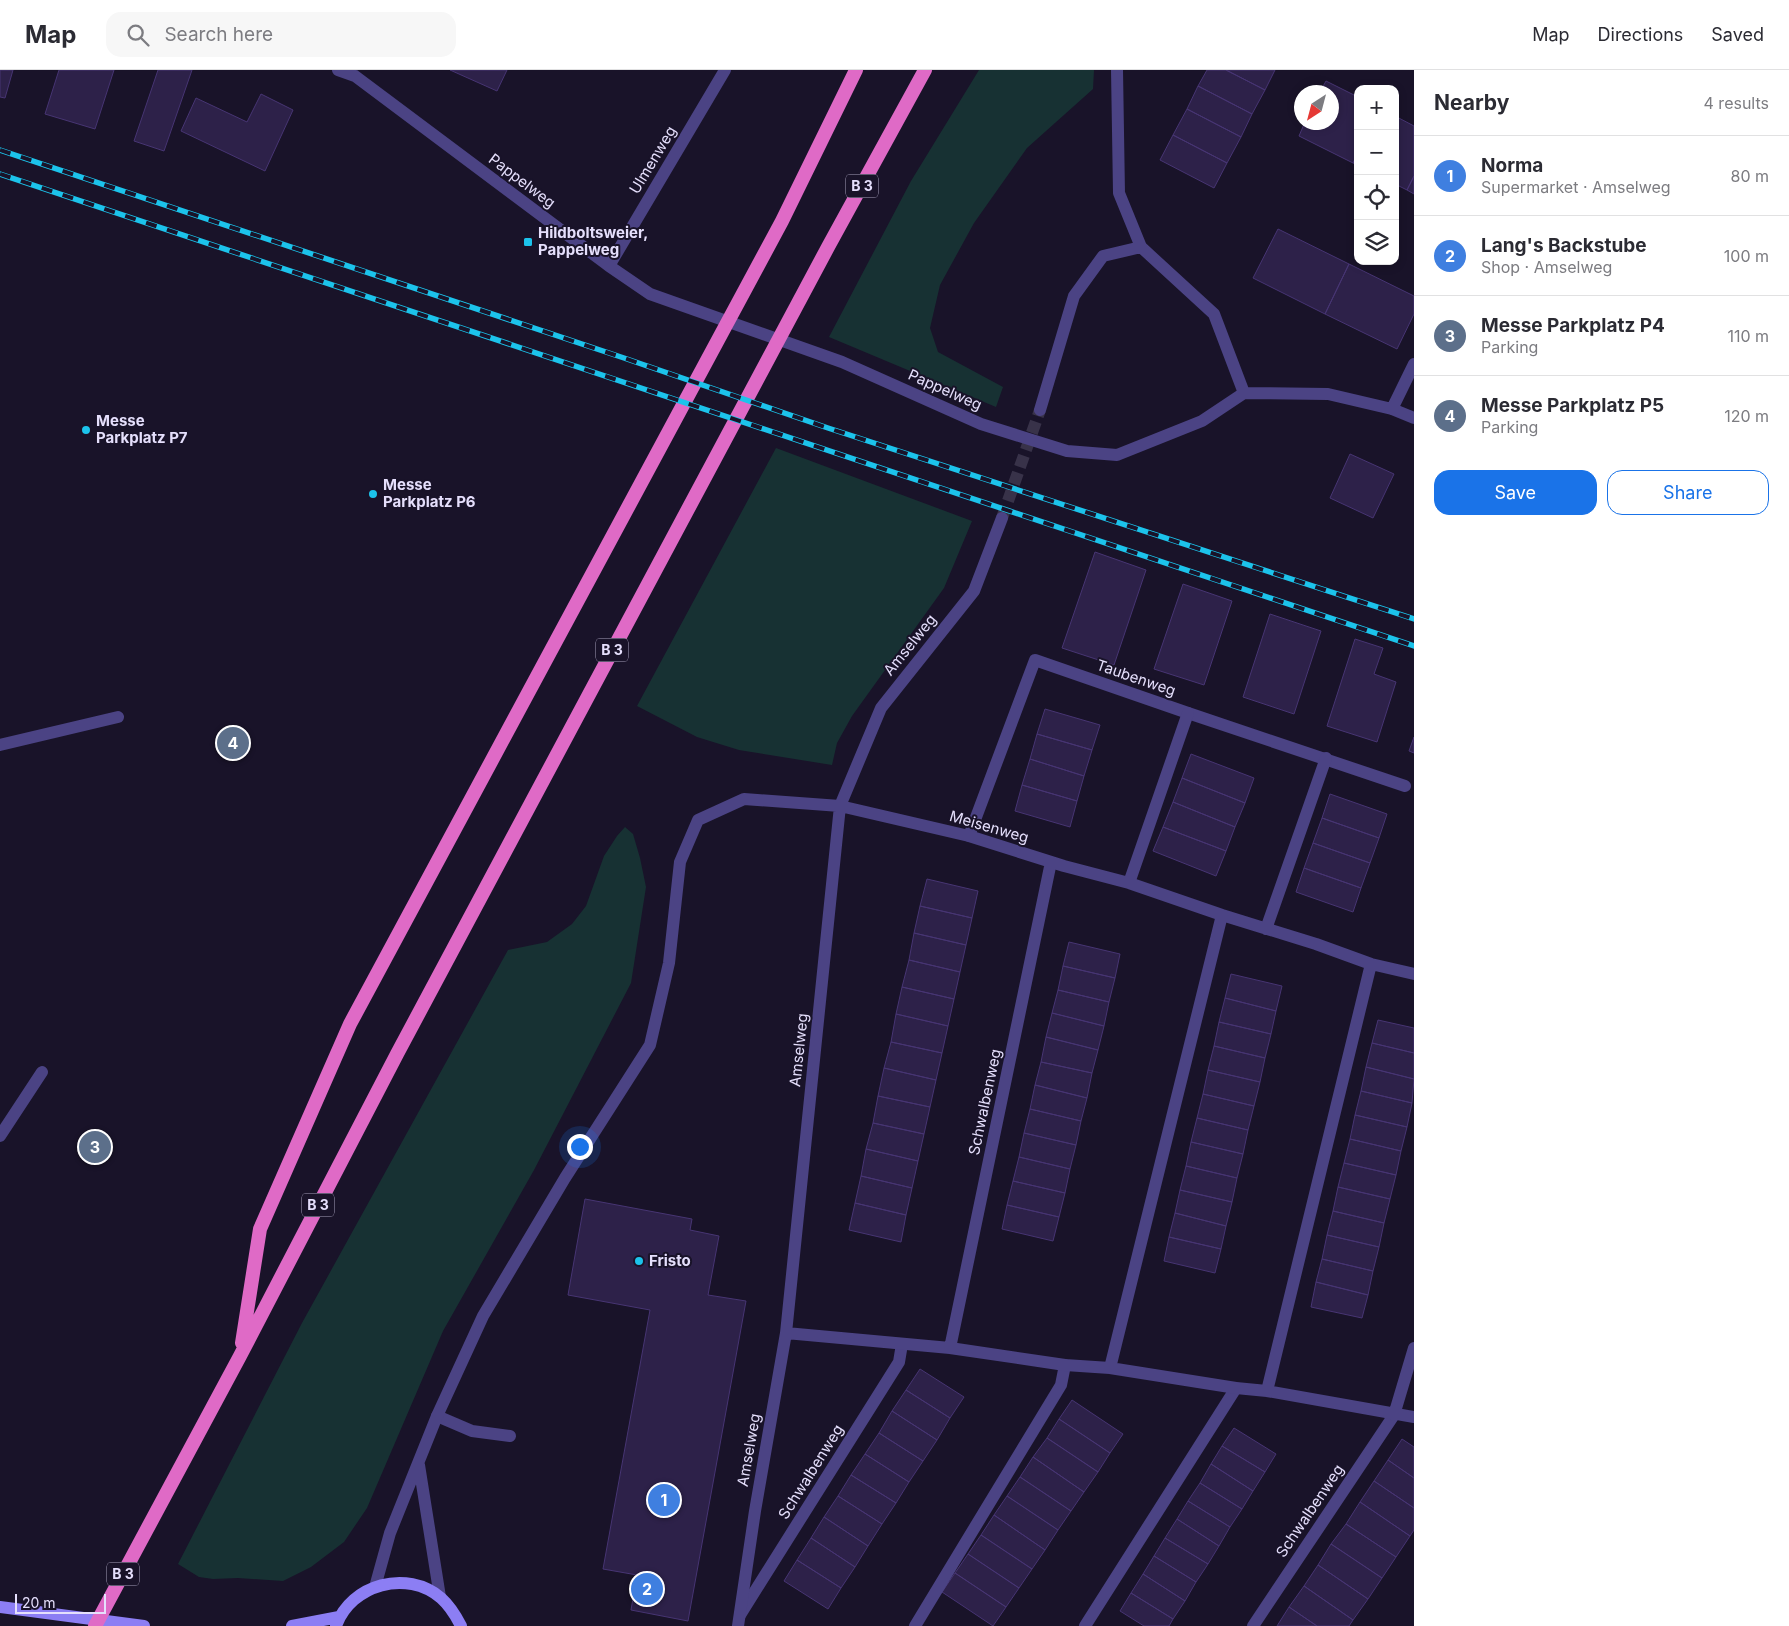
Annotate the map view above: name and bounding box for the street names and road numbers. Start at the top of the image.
street label: Ulmenweg [625,122,680,197]
street label: Pappelweg [485,149,559,212]
road number: B 3 [846,174,878,198]
street label: Pappelweg [905,365,985,414]
street label: Amselweg [879,610,940,679]
road number: B 3 [596,638,628,662]
street label: Taubenweg [1094,655,1178,700]
street label: Meisenweg [947,806,1031,847]
street label: Amselweg [785,1012,812,1088]
street label: Schwalbenweg [964,1047,1005,1157]
road number: B 3 [302,1194,334,1216]
street label: Amselweg [733,1412,764,1488]
street label: Schwalbenweg [774,1421,847,1523]
street label: Schwalbenweg [1271,1461,1348,1561]
road number: B 3 [107,1562,139,1586]

